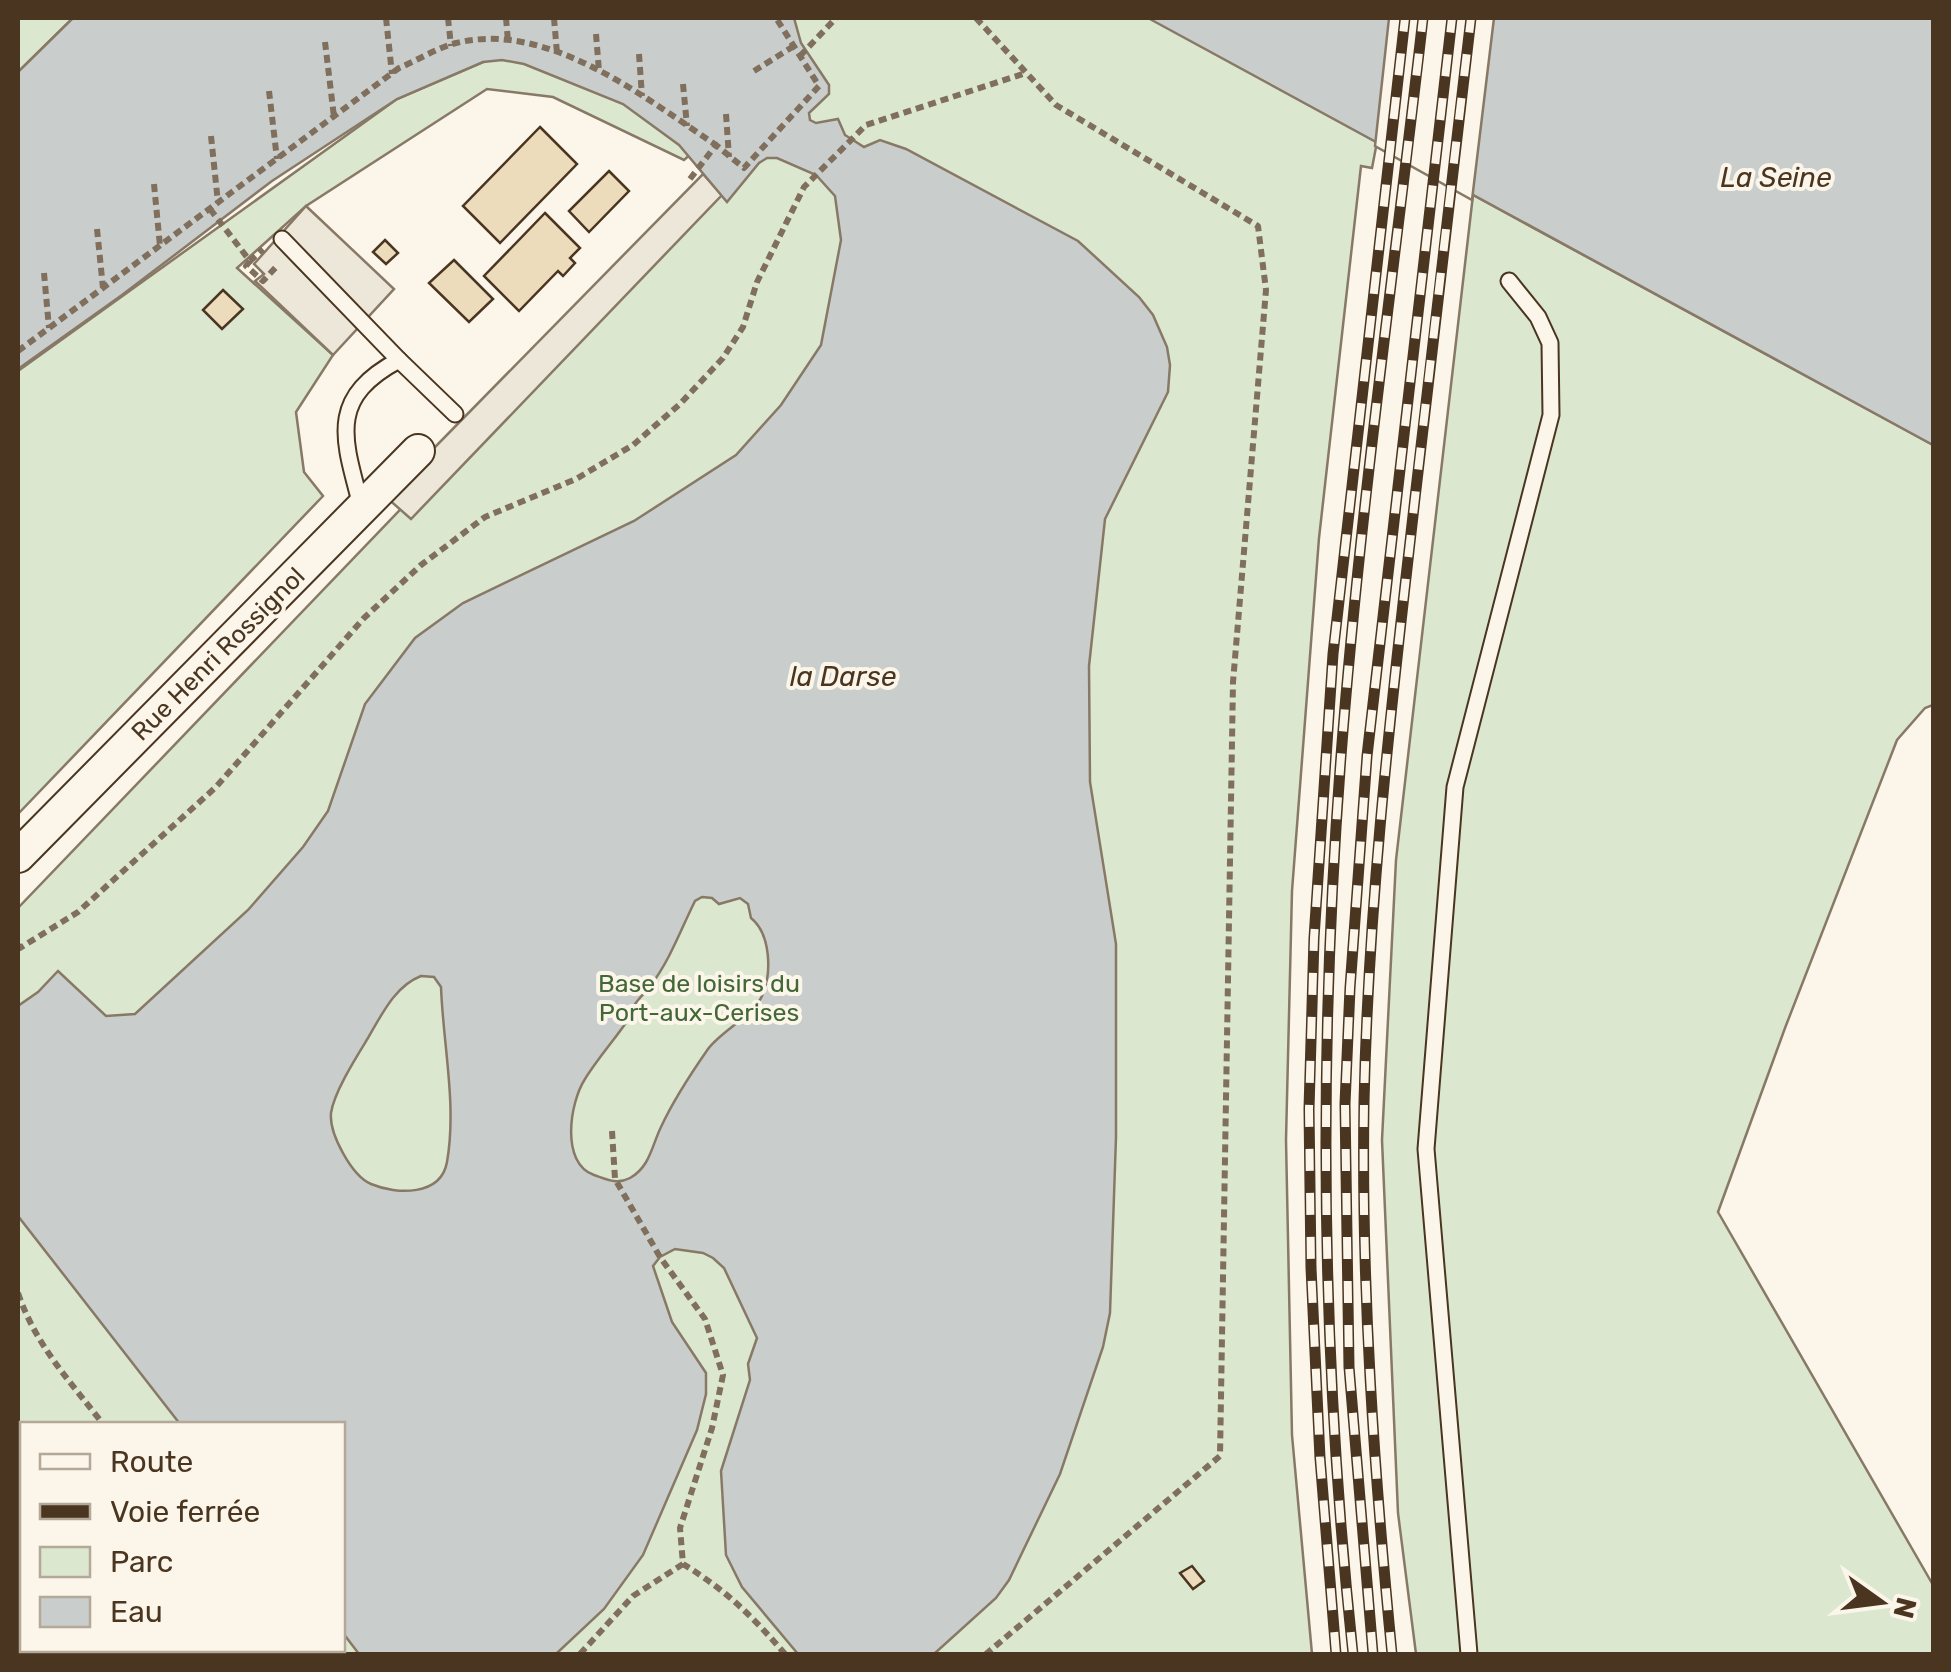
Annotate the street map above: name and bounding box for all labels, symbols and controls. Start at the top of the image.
water label: La Seine [1720,161,1832,194]
street label: Rue Henri Rossignol [125,561,311,747]
water label: la Darse [790,660,897,693]
park label: Base de loisirs du Port-aux-Cerises [598,969,800,1027]
legend [20,1422,345,1652]
text: Route [110,1444,193,1480]
text: Voie ferrée [110,1494,260,1530]
text: Parc [110,1544,173,1580]
north arrow [1831,1552,1931,1652]
text: Eau [110,1594,163,1630]
text: N [1886,1594,1923,1622]

